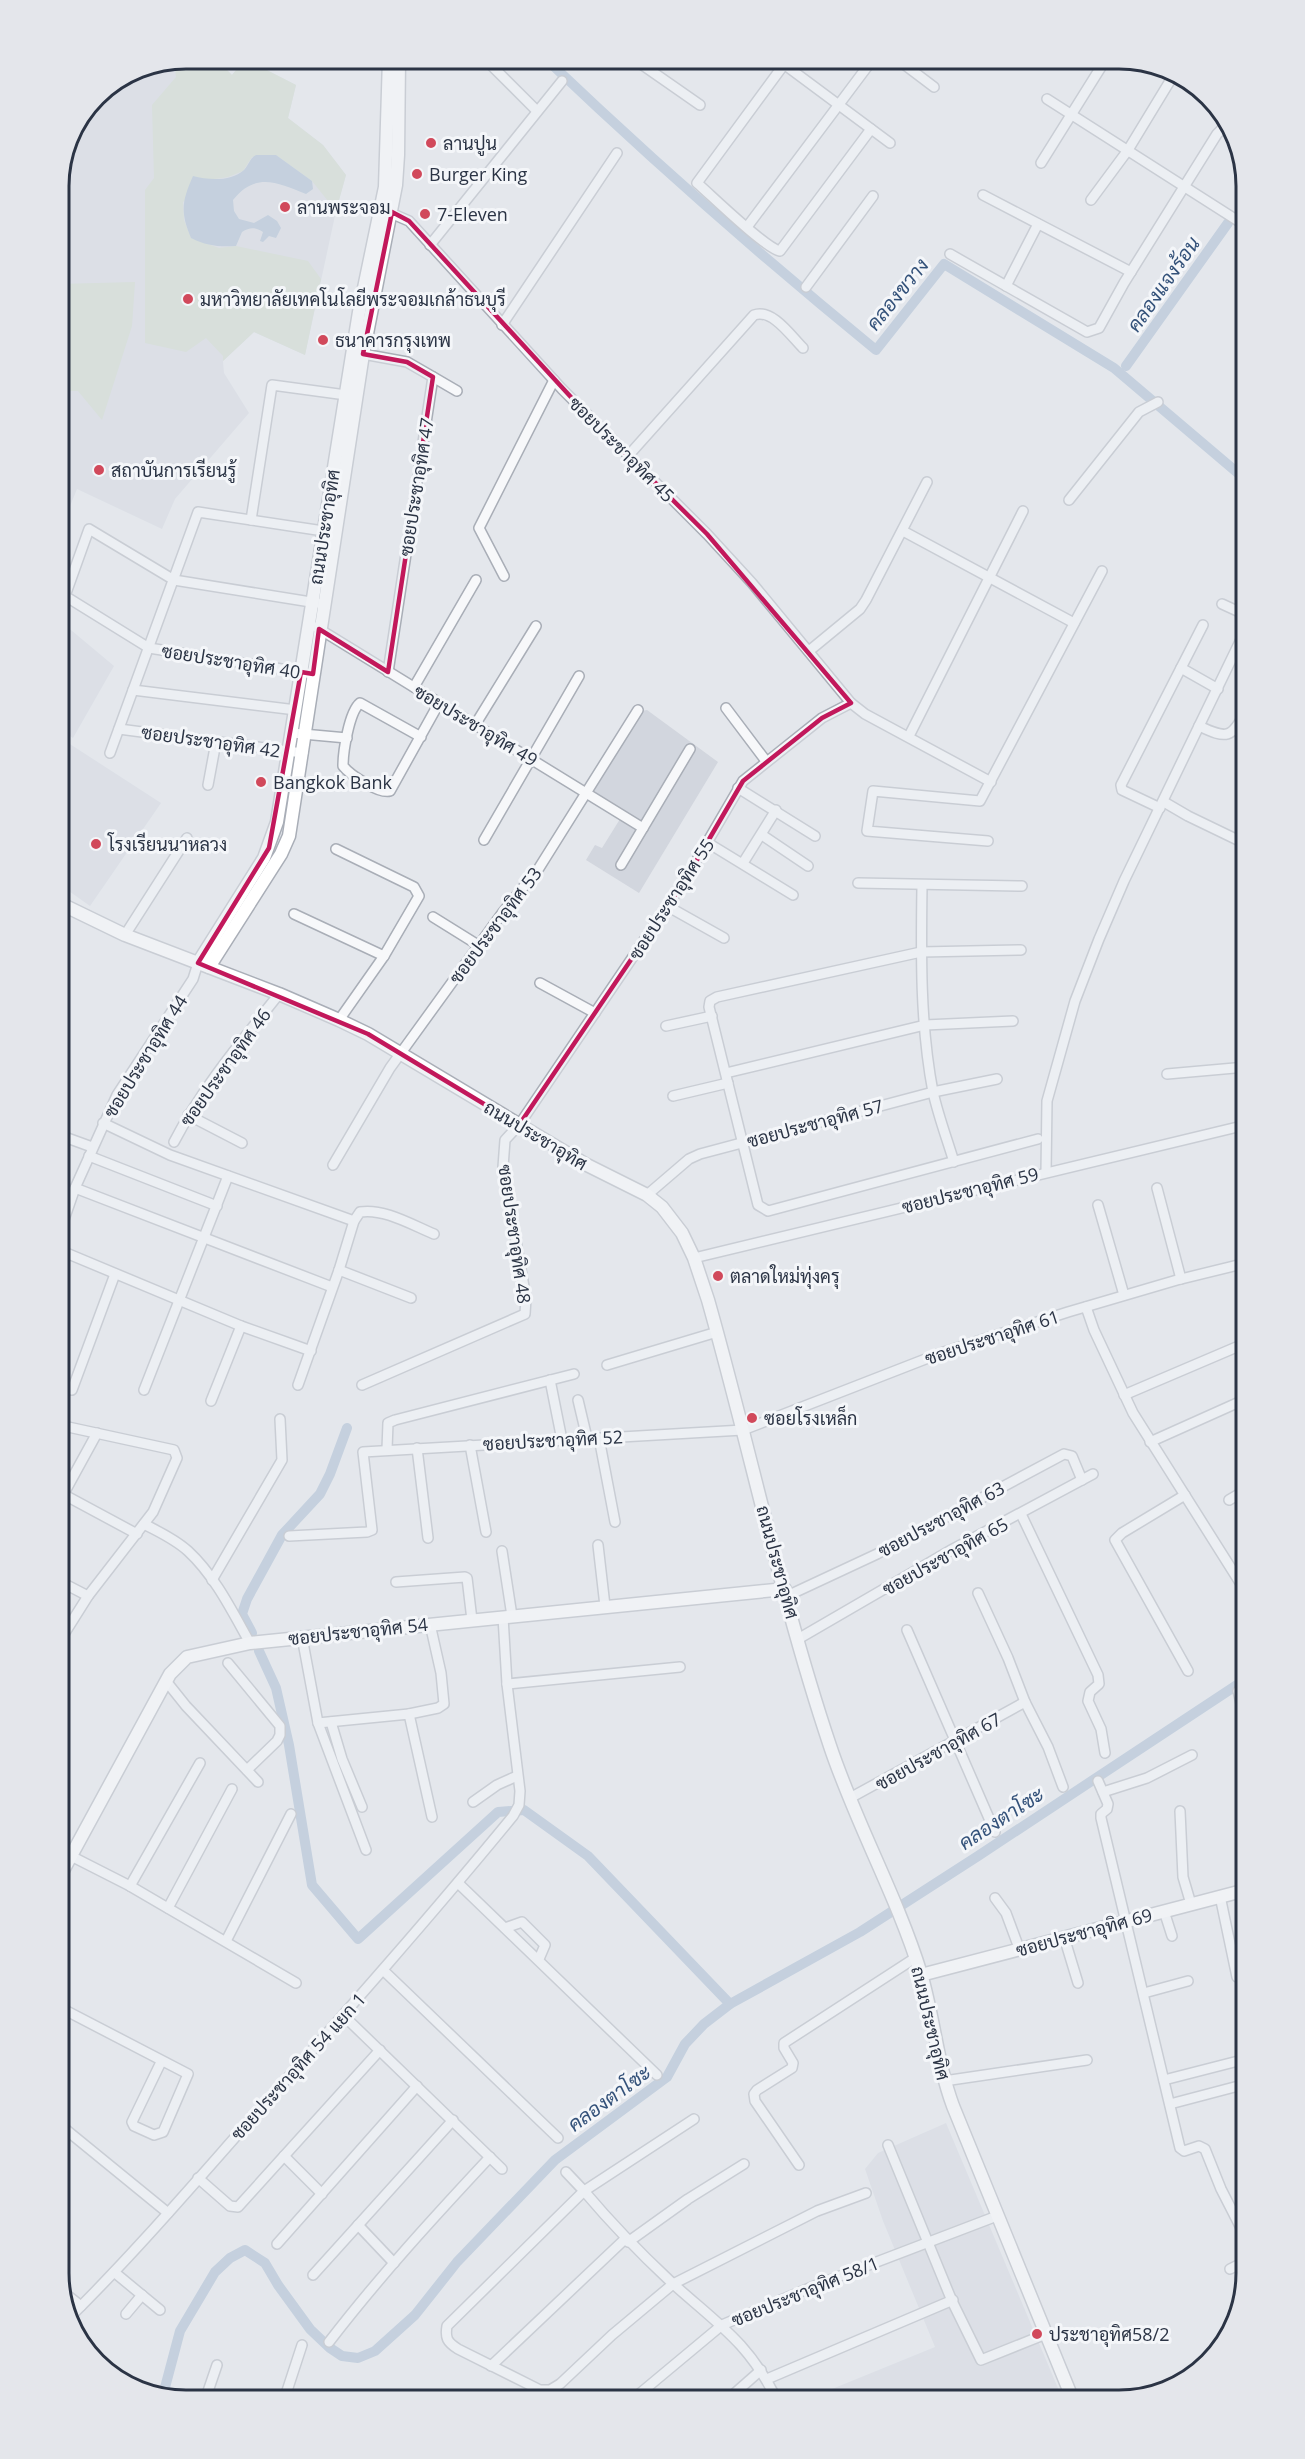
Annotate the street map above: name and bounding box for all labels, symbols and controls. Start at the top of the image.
place label: ลานปูน [443,131,497,157]
marker: ลานปูน [424,136,438,150]
place label: Burger King [429,162,528,186]
marker: Burger King [410,167,424,181]
place label: ลานพระจอม [297,195,391,219]
marker: ลานพระจอม [278,200,292,214]
place label: 7-Eleven [437,202,508,226]
marker: 7-Eleven [418,207,432,221]
water label: คลองแจงร้อน [1120,231,1206,337]
water label: คลองขวาง [860,252,934,336]
place label: มหาวิทยาลัยเทคโนโลยีพระจอมเกล้าธนบุรี [200,287,506,312]
marker: มหาวิทยาลัยเทคโนโลยีพระจอมเกล้าธนบุรี [181,292,195,306]
place label: ธนาคารกรุงเทพ [335,328,451,353]
marker: ธนาคารกรุงเทพ [316,333,330,347]
street label: ซอยประชาอุทิศ 45 [563,391,680,508]
street label: ซอยประชาอุทิศ 47 [393,416,440,558]
place label: สถาบันการเรียนรู้ [111,458,237,484]
marker: สถาบันการเรียนรู้ [92,463,106,477]
street label: ถนนประชาอุทิศ [303,468,346,587]
street label: ซอยประชาอุทิศ 40 [160,638,302,685]
street label: ซอยประชาอุทิศ 49 [409,679,542,772]
street label: ซอยประชาอุทิศ 42 [140,719,282,764]
place label: Bangkok Bank [273,770,393,794]
marker: Bangkok Bank [254,775,268,789]
place label: โรงเรียนนาหลวง [107,832,227,856]
street label: ซอยประชาอุทิศ 55 [623,834,720,965]
marker: โรงเรียนนาหลวง [89,837,103,851]
street label: ซอยประชาอุทิศ 53 [443,862,548,989]
street label: ซอยประชาอุทิศ 44 [98,990,193,1122]
street label: ซอยประชาอุทิศ 46 [174,1003,277,1131]
street label: ซอยประชาอุทิศ 57 [744,1093,886,1154]
street label: ถนนประชาอุทิศ [479,1095,592,1176]
street label: ซอยประชาอุทิศ 59 [899,1161,1041,1220]
street label: ซอยประชาอุทิศ 48 [492,1163,537,1305]
place label: ตลาดใหม่ทุ่งครุ [730,1264,840,1289]
marker: ตลาดใหม่ทุ่งครุ [711,1269,725,1283]
street label: ซอยประชาอุทิศ 61 [922,1304,1063,1371]
place label: ซอยโรงเหล็ก [764,1405,858,1430]
marker: ซอยโรงเหล็ก [745,1411,759,1425]
street label: ซอยประชาอุทิศ 52 [482,1424,624,1457]
street label: ซอยประชาอุทิศ 63 [873,1475,1009,1563]
street label: ถนนประชาอุทิศ [750,1503,805,1622]
street label: ซอยประชาอุทิศ 65 [878,1512,1013,1601]
street label: ซอยประชาอุทิศ 54 [287,1612,429,1651]
street label: ซอยประชาอุทิศ 67 [871,1707,1006,1796]
water label: คลองตาโซะ [953,1780,1049,1856]
street label: ซอยประชาอุทิศ 69 [1013,1902,1155,1963]
street label: ถนนประชาอุทิศ [905,1964,956,2083]
street label: ซอยประชาอุทิศ 54 แยก 1 [225,1987,372,2146]
water label: คลองตาโซะ [562,2058,656,2137]
street label: ซอยประชาอุทิศ 58/1 [728,2250,883,2332]
place label: ประชาอุทิศ58/2 [1049,2322,1169,2347]
marker: ประชาอุทิศ58/2 [1030,2327,1044,2341]

